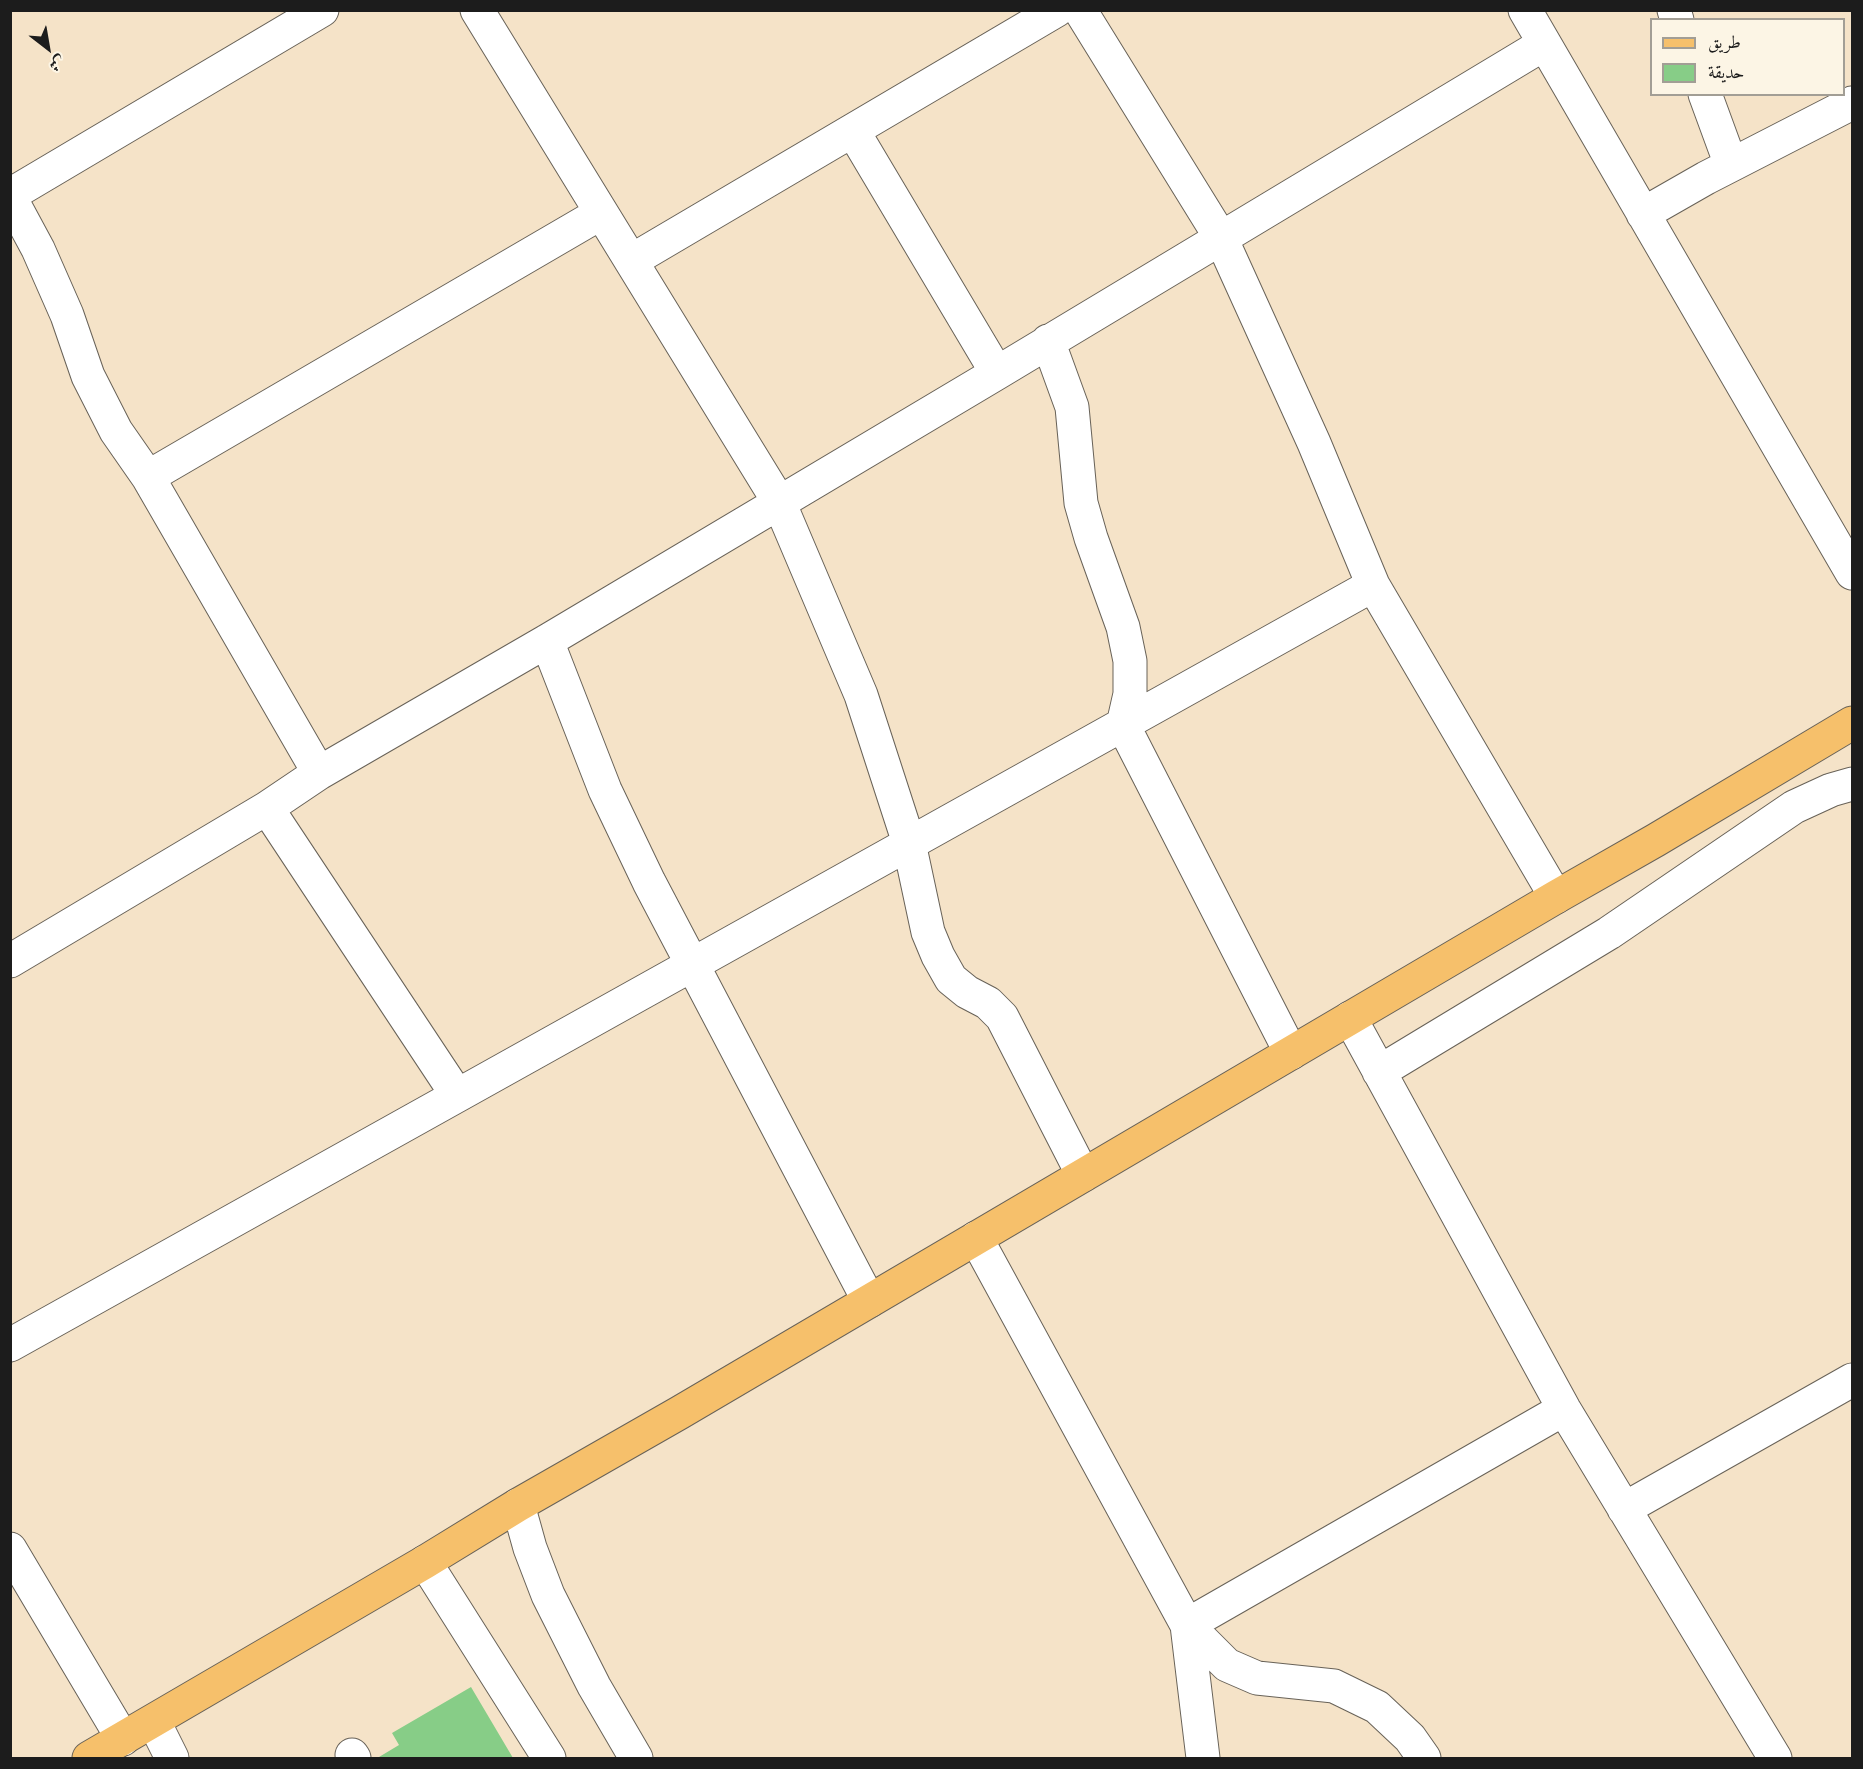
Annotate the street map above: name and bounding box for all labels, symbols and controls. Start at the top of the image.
north arrow [18,18,78,78]
legend [1650,18,1845,96]
text: طريق [1708,31,1741,54]
text: ش [45,51,69,76]
text: حديقة [1708,61,1744,84]

